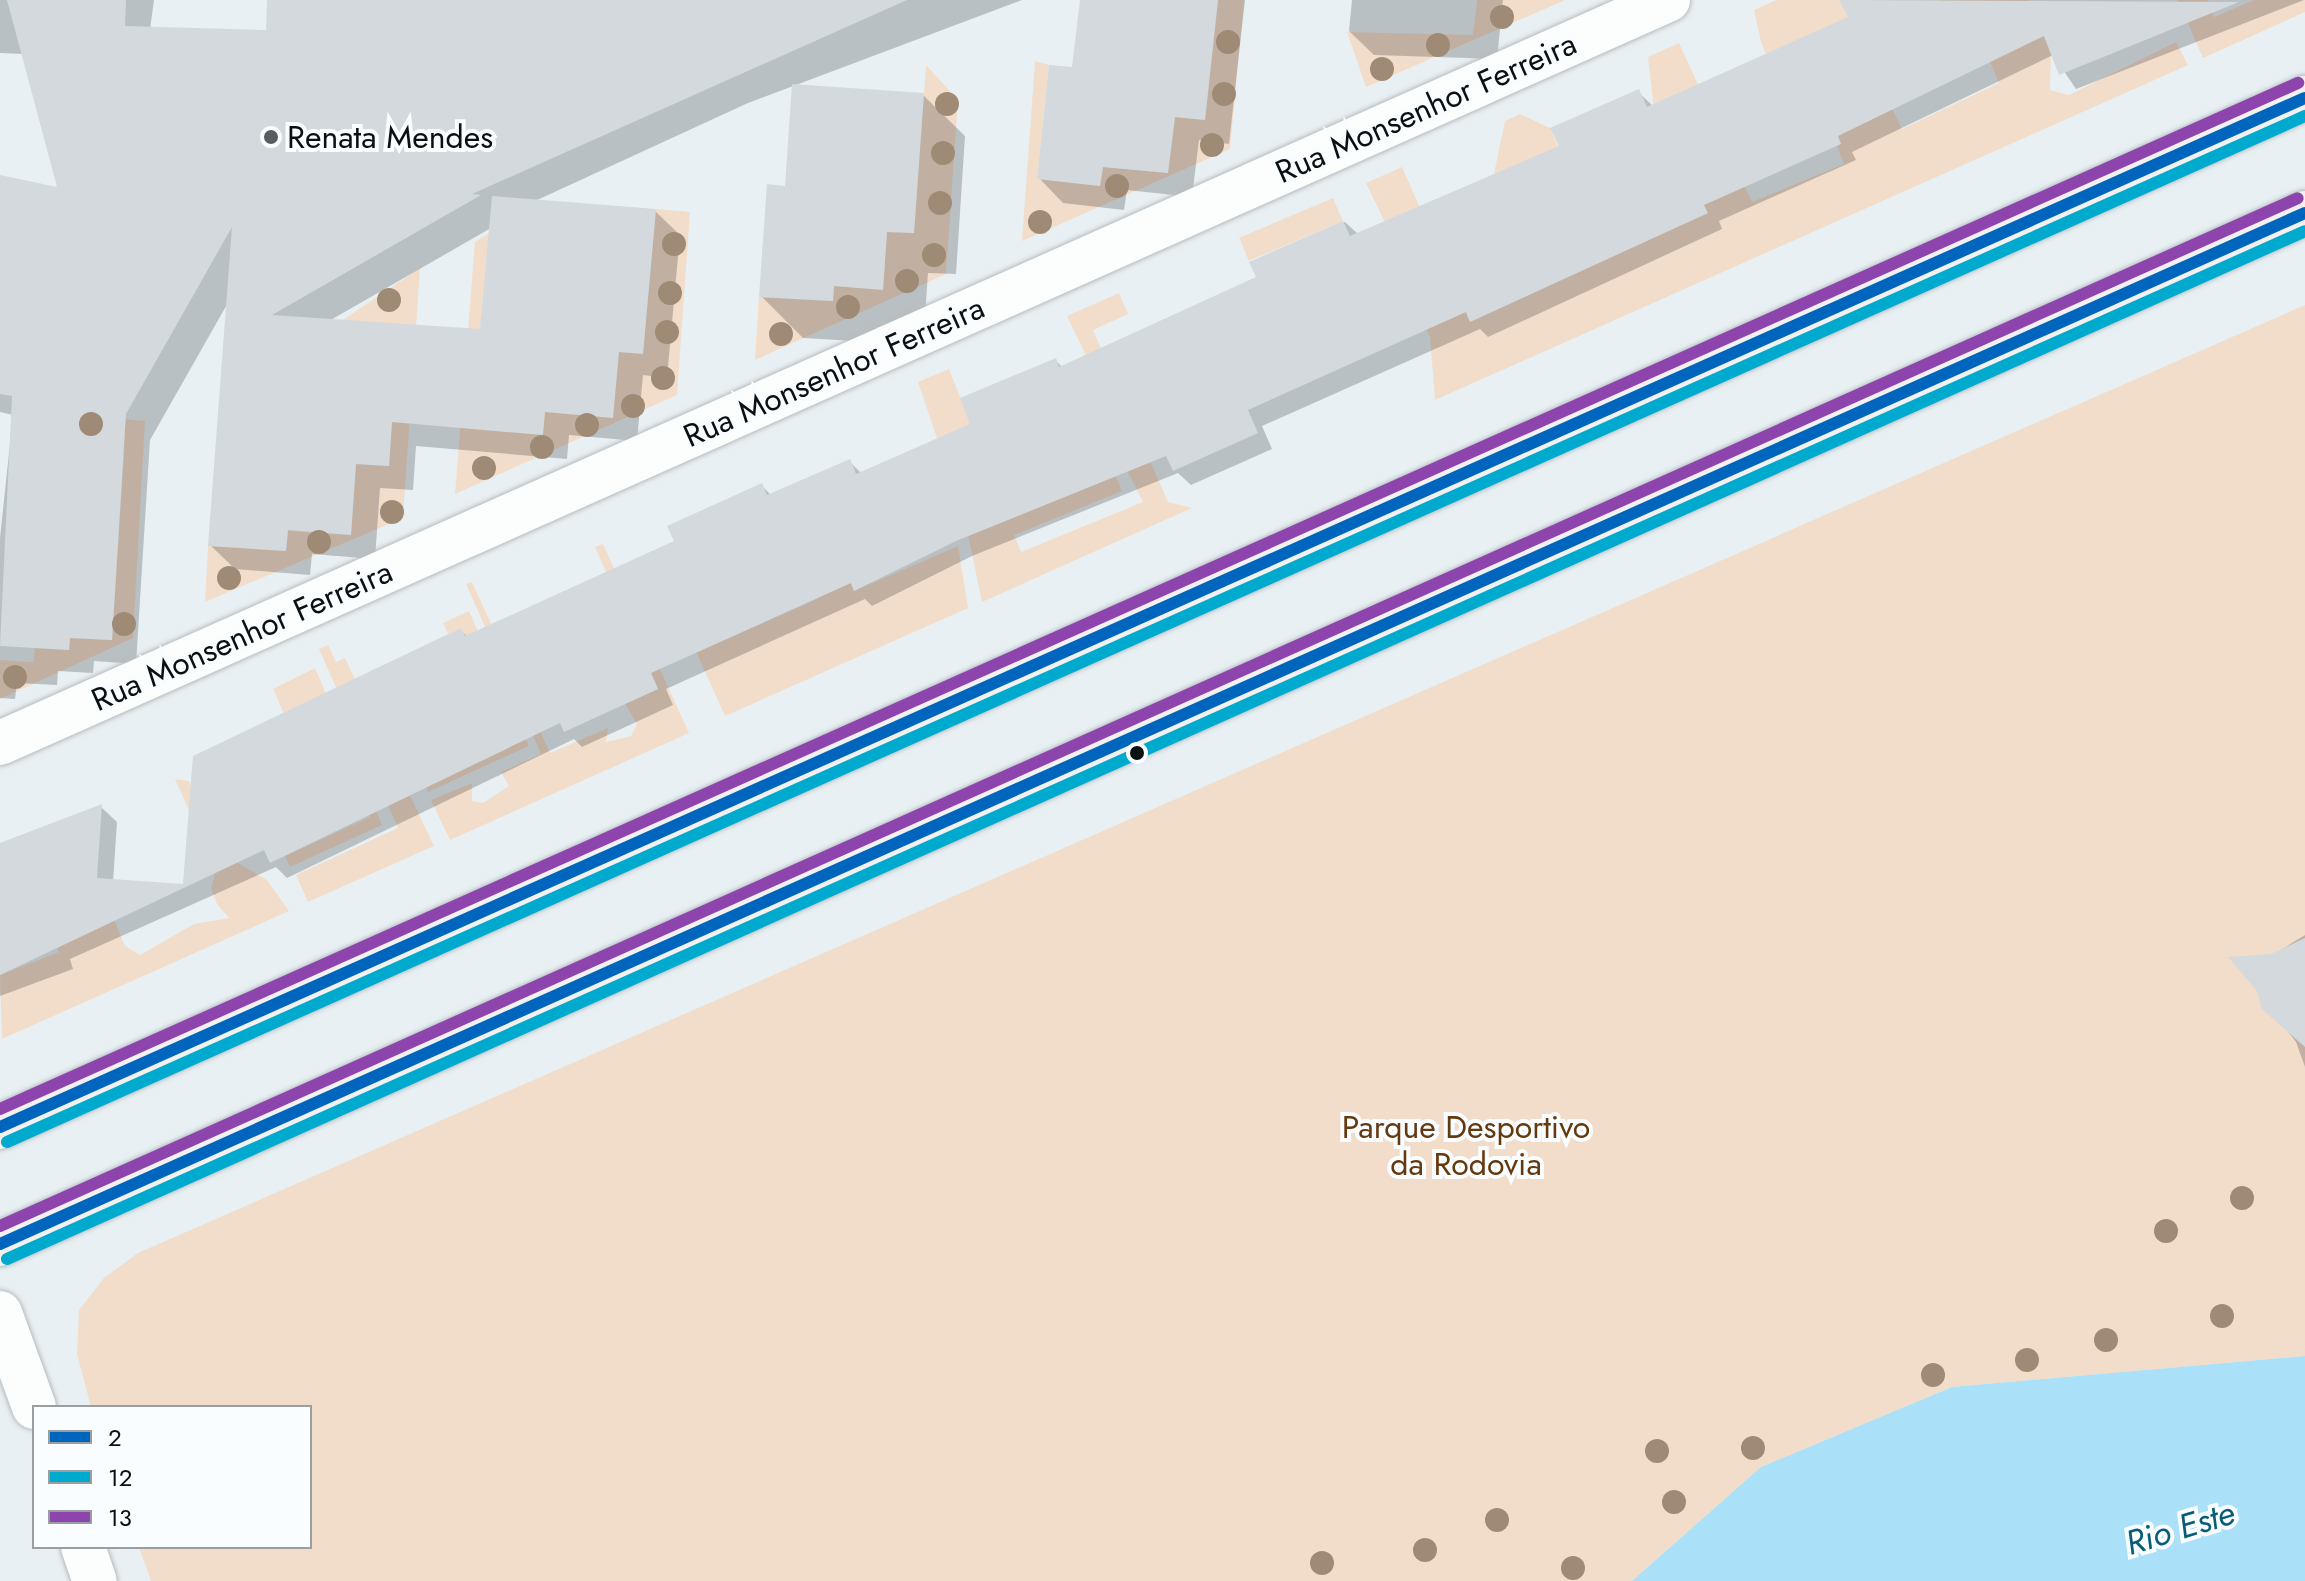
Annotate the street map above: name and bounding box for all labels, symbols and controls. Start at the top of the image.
street label: Rua Monsenhor Ferreira [1270,24,1582,192]
place label: Renata Mendes [287,118,493,156]
marker: Renata Mendes [262,128,280,146]
street label: Rua Monsenhor Ferreira [678,288,990,456]
street label: Rua Monsenhor Ferreira [86,552,398,720]
unlabelled marker [1129,745,1145,761]
park label: Parque Desportivo da Rodovia [1342,1109,1590,1184]
legend [32,1405,312,1549]
text: 2 [108,1420,122,1455]
text: 12 [108,1460,132,1495]
water label: Rio Este [2121,1492,2239,1564]
text: 13 [108,1500,132,1535]

